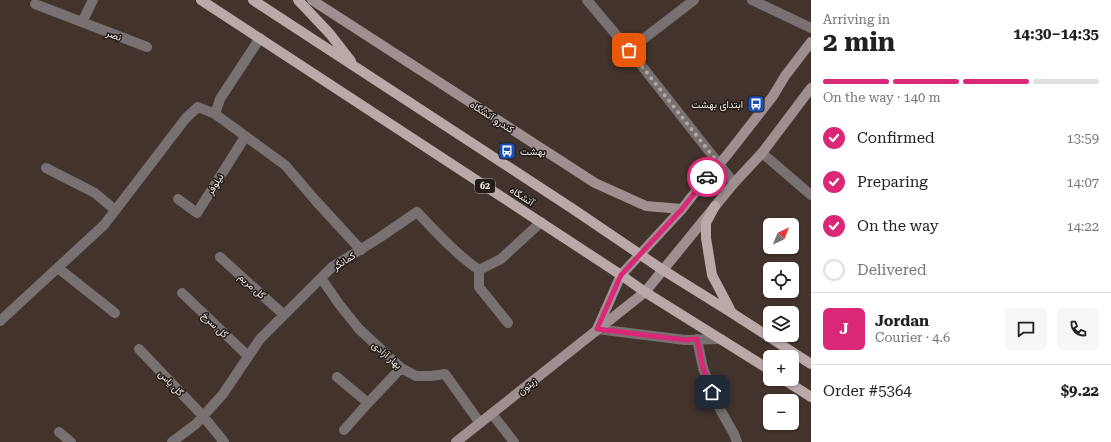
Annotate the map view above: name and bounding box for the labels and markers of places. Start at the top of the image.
pin [612,33,646,67]
bus stop icon: ابتدای بهشت [746,94,766,114]
place label: ابتدای بهشت [691,99,743,111]
bus stop icon: بهشت [497,141,517,161]
place label: بهشت [520,146,546,158]
pin [695,375,729,409]

